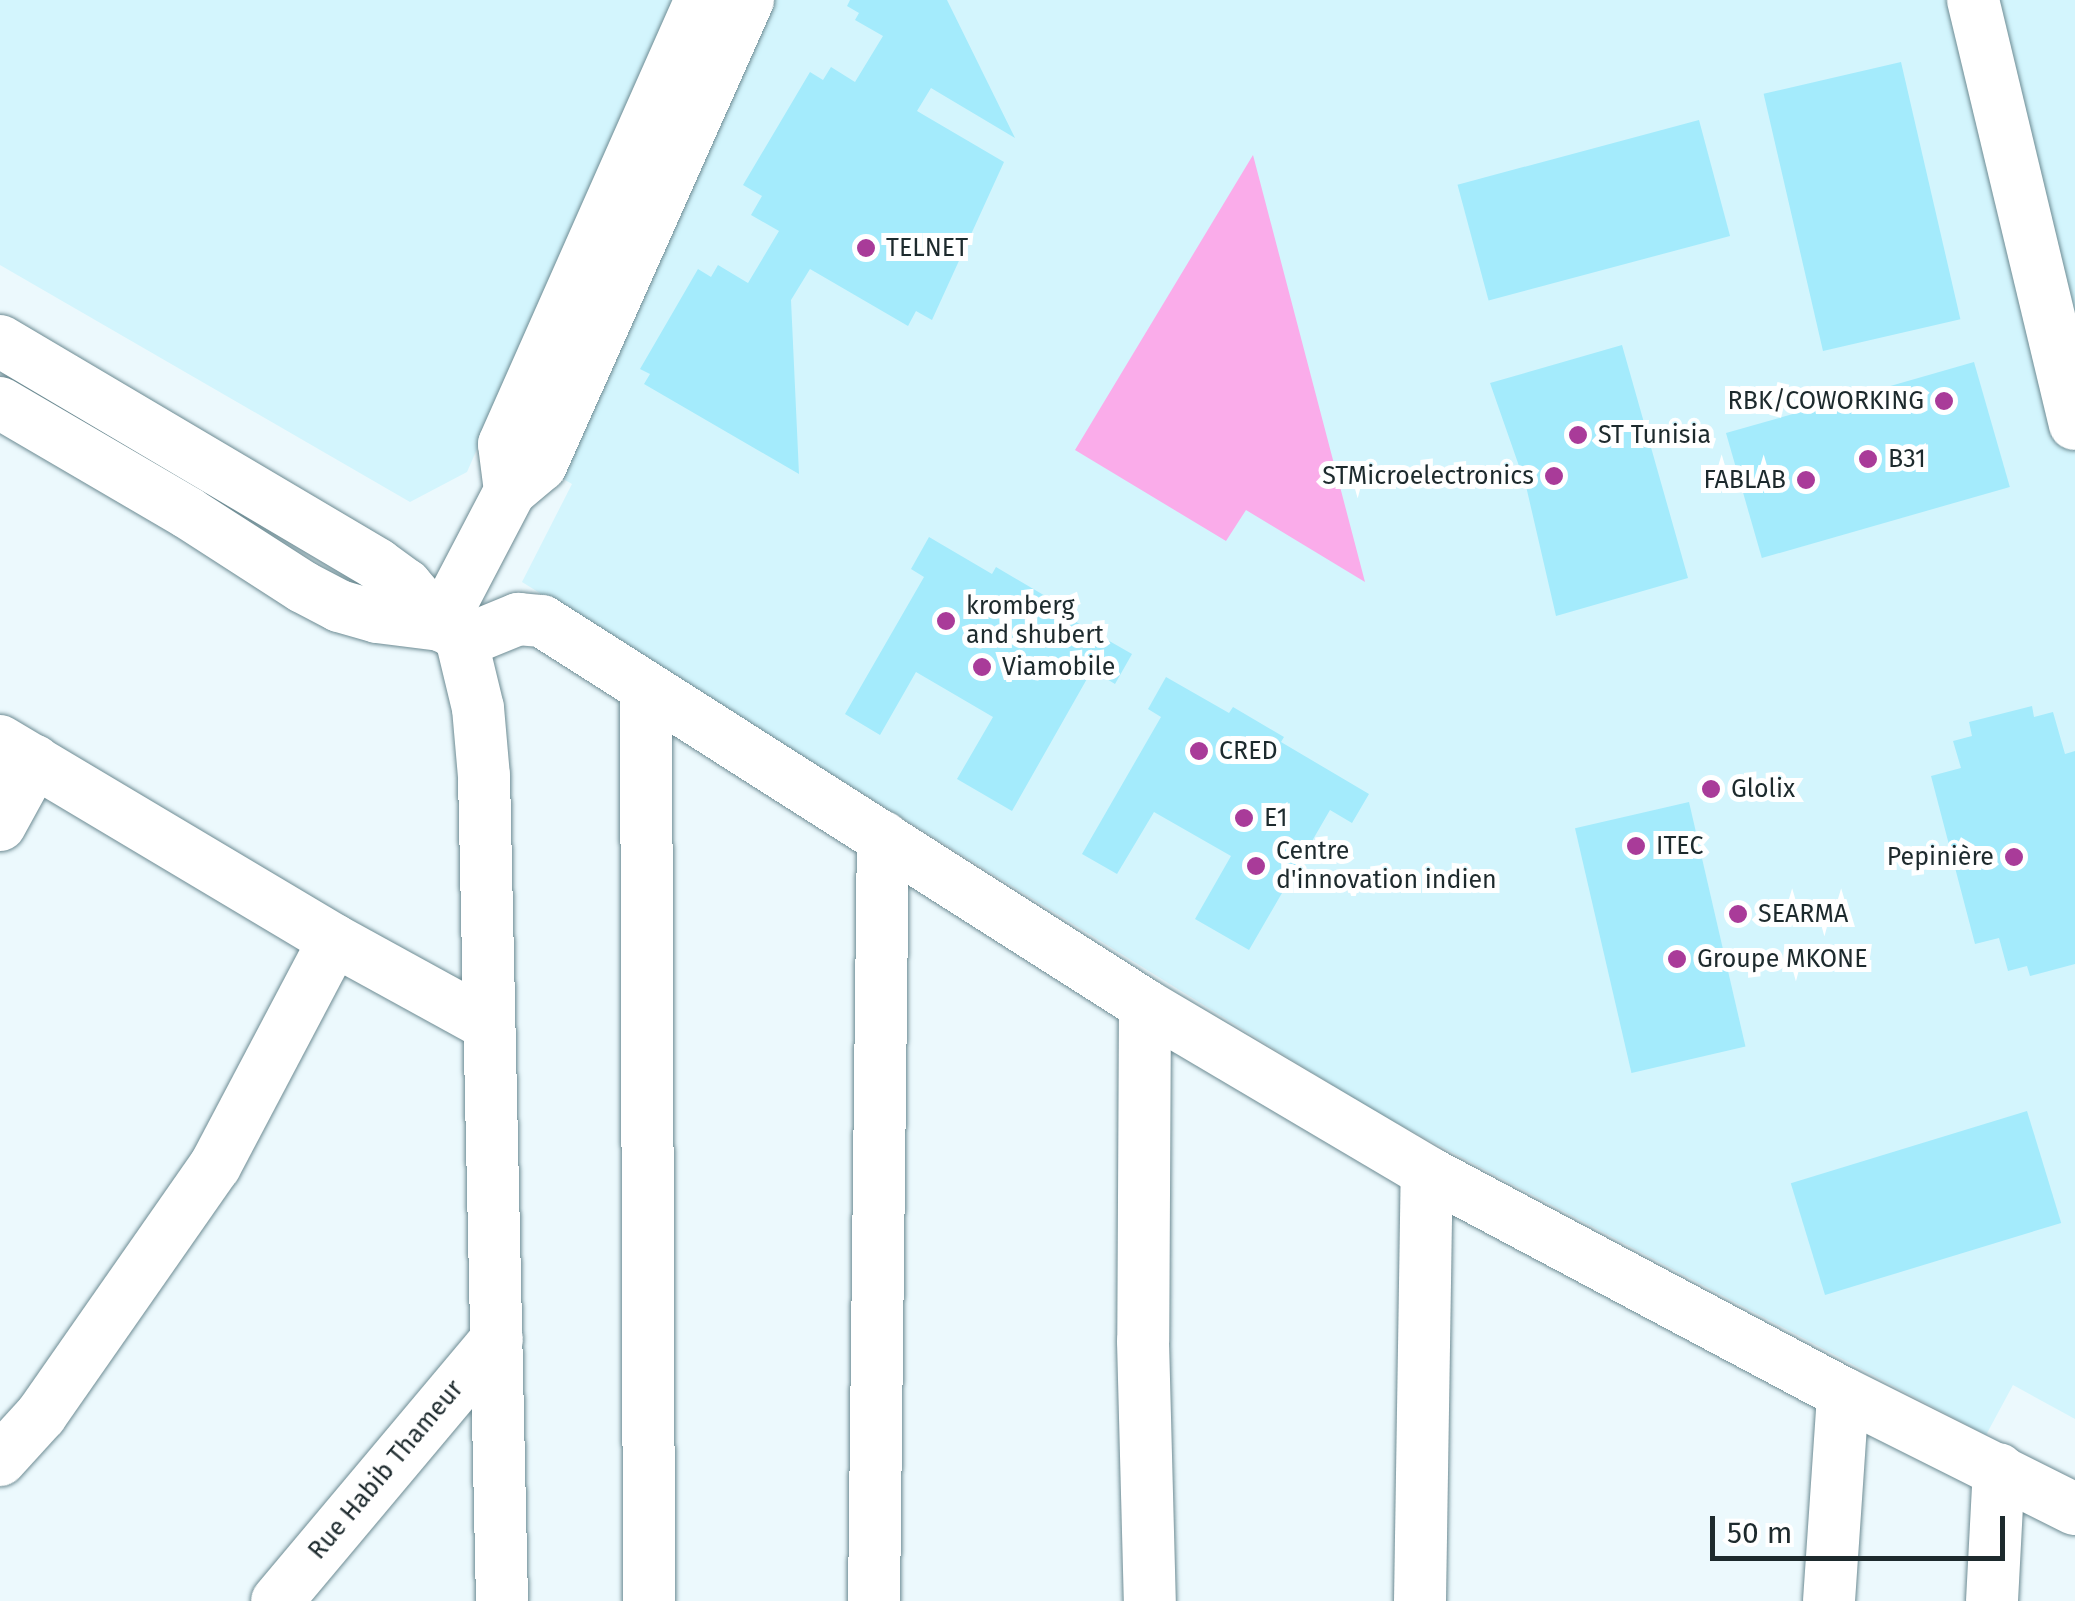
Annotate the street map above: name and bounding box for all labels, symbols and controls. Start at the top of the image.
place label: TELNET [886,233,968,263]
marker: TELNET [855,237,877,259]
place label: RBK/COWORKING [1728,386,1924,416]
marker: RBK/COWORKING [1933,390,1955,412]
place label: ST Tunisia [1598,420,1711,450]
marker: ST Tunisia [1567,424,1589,446]
place label: B31 [1888,444,1926,474]
marker: B31 [1857,448,1879,470]
place label: STMicroelectronics [1322,461,1534,491]
marker: STMicroelectronics [1543,465,1565,487]
place label: FABLAB [1703,465,1786,495]
marker: FABLAB [1795,469,1817,491]
place label: kromberg and shubert [966,592,1104,651]
marker: kromberg and shubert [935,610,957,632]
place label: Viamobile [1002,652,1115,682]
marker: Viamobile [971,656,993,678]
place label: CRED [1219,736,1278,766]
marker: CRED [1188,740,1210,762]
place label: Glolix [1731,774,1795,804]
marker: Glolix [1700,778,1722,800]
place label: E1 [1264,803,1288,833]
marker: E1 [1233,807,1255,829]
place label: ITEC [1656,831,1703,861]
marker: ITEC [1625,835,1647,857]
place label: Centre d'innovation indien [1276,837,1497,896]
place label: Pepinière [1887,842,1994,872]
marker: Pepinière [2003,846,2025,868]
marker: Centre d'innovation indien [1245,855,1267,877]
place label: SEARMA [1758,899,1848,929]
marker: SEARMA [1727,903,1749,925]
place label: Groupe MKONE [1697,944,1867,974]
marker: Groupe MKONE [1666,948,1688,970]
street label: Rue Habib Thameur [302,1374,470,1566]
scale bar [1715,1496,2010,1558]
text: 50 m [1727,1515,1792,1551]

